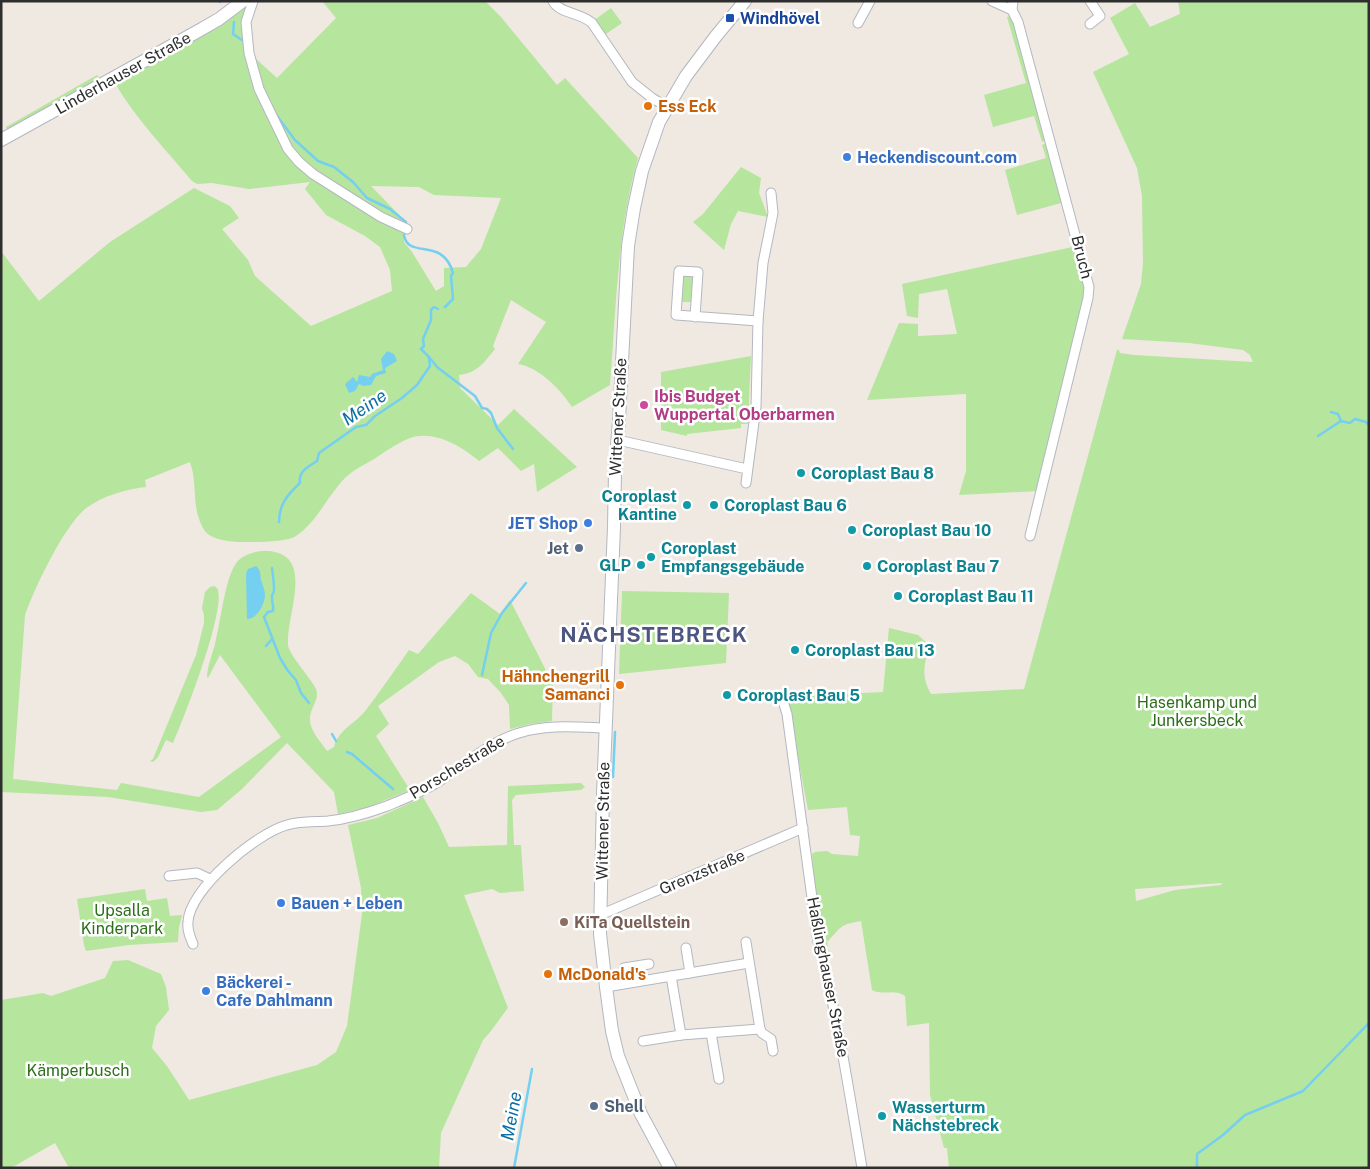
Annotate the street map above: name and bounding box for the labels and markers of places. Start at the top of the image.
place label: Windhövel [740,9,820,28]
marker: Windhövel [724,12,736,24]
place label: Ess Eck [658,97,716,116]
marker: Ess Eck [642,100,654,112]
place label: Heckendiscount.com [857,148,1017,167]
marker: Heckendiscount.com [841,151,853,163]
place label: Ibis Budget Wuppertal Oberbarmen [654,387,835,424]
marker: Ibis Budget Wuppertal Oberbarmen [638,399,650,411]
place label: Coroplast Bau 8 [811,464,934,483]
marker: Coroplast Bau 8 [795,467,807,479]
place label: Coroplast Kantine [602,487,677,524]
place label: Coroplast Bau 6 [724,496,847,515]
marker: Coroplast Kantine [681,499,693,511]
marker: Coroplast Bau 6 [708,499,720,511]
place label: JET Shop [508,514,578,533]
marker: JET Shop [582,517,594,529]
place label: Coroplast Bau 10 [862,521,991,540]
marker: Coroplast Bau 10 [846,524,858,536]
place label: Jet [547,539,569,558]
place label: Coroplast Empfangsgebäude [661,539,805,576]
marker: Jet [573,542,585,554]
marker: Coroplast Empfangsgebäude [645,551,657,563]
place label: GLP [599,556,631,575]
place label: Coroplast Bau 7 [877,557,999,576]
marker: GLP [635,559,647,571]
marker: Coroplast Bau 7 [861,560,873,572]
place label: Coroplast Bau 11 [908,587,1034,606]
marker: Coroplast Bau 11 [892,590,904,602]
place label: Coroplast Bau 13 [805,641,935,660]
marker: Coroplast Bau 13 [789,644,801,656]
place label: Hähnchengrill Samanci [502,667,610,704]
marker: Hähnchengrill Samanci [614,679,626,691]
place label: Coroplast Bau 5 [737,686,860,705]
marker: Coroplast Bau 5 [721,689,733,701]
place label: Bauen + Leben [291,894,403,913]
marker: Bauen + Leben [275,897,287,909]
place label: KiTa Quellstein [574,913,690,932]
marker: KiTa Quellstein [558,916,570,928]
place label: McDonald's [558,965,646,984]
marker: McDonald's [542,968,554,980]
place label: Bäckerei - Cafe Dahlmann [216,973,333,1010]
marker: Bäckerei - Cafe Dahlmann [200,985,212,997]
place label: Shell [604,1097,644,1116]
place label: Wasserturm Nächstebreck [892,1098,999,1135]
marker: Shell [588,1100,600,1112]
marker: Wasserturm Nächstebreck [876,1110,888,1122]

